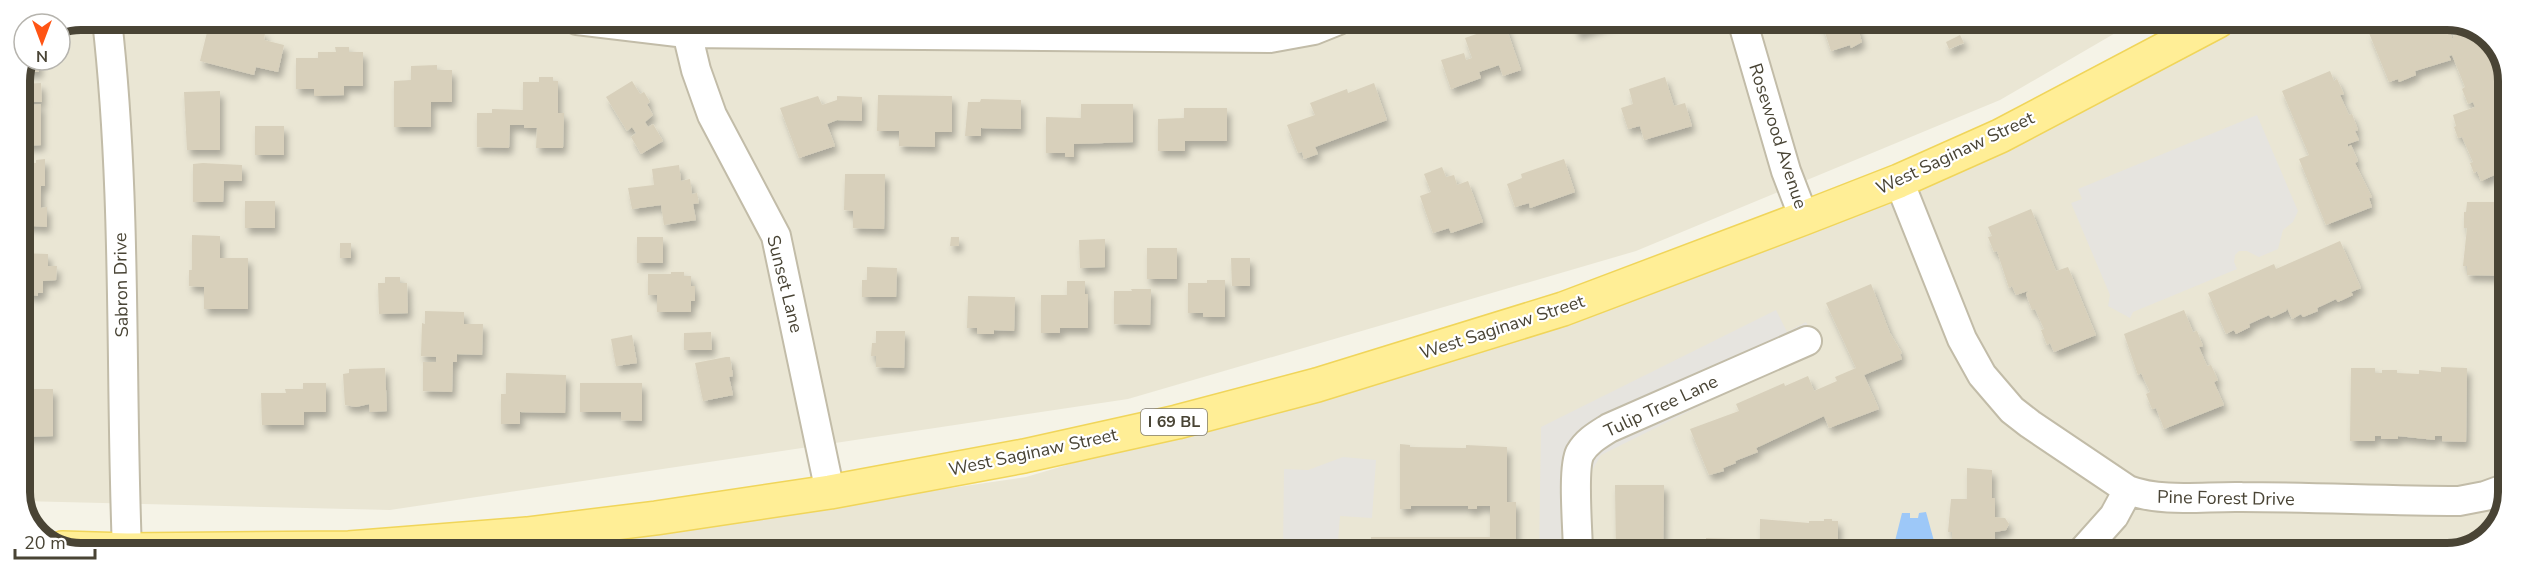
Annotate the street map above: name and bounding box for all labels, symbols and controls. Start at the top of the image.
north arrow [12,12,72,72]
text: N [36,45,48,67]
street label: Rosewood Avenue [1743,60,1813,212]
street label: West Saginaw Street [1872,106,2039,200]
street label: Sabron Drive [108,232,134,338]
street label: Sunset Lane [761,233,809,335]
street label: West Saginaw Street [1417,289,1588,365]
street label: Tulip Tree Lane [1600,369,1722,443]
road number: I 69 BL [1141,409,1207,435]
street label: West Saginaw Street [947,422,1120,482]
street label: Pine Forest Drive [2157,485,2295,511]
scale bar [15,522,94,560]
text: 20 m [24,531,66,555]

